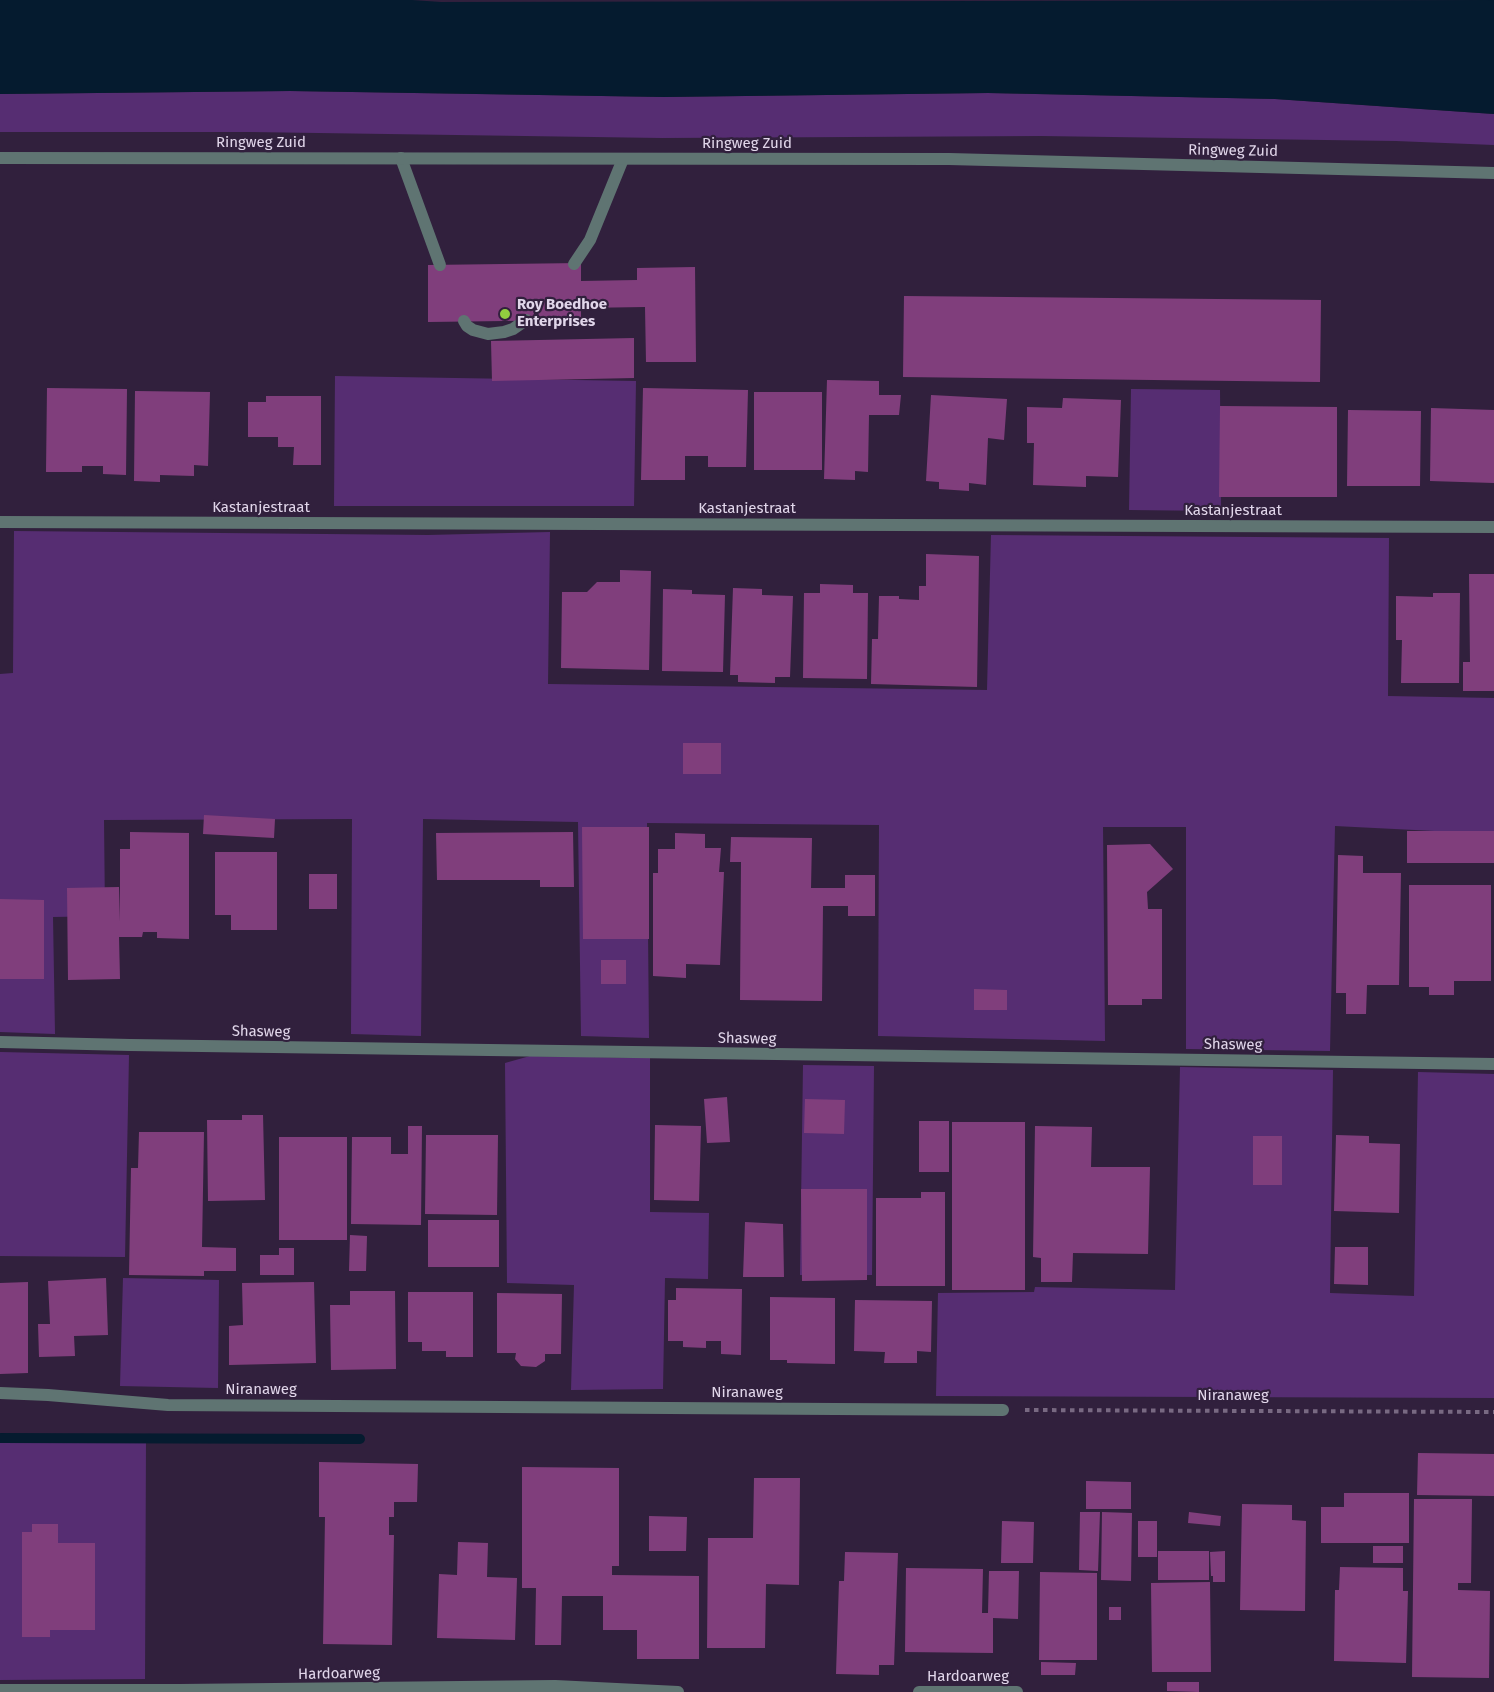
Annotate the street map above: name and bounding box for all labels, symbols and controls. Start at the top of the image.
street label: Ringweg Zuid [216,134,306,152]
street label: Ringweg Zuid [702,135,792,153]
street label: Ringweg Zuid [1188,141,1278,161]
place label: Roy Boedhoe Enterprises [517,296,607,331]
marker: Roy Boedhoe Enterprises [498,307,512,321]
street label: Kastanjestraat [212,499,310,517]
street label: Kastanjestraat [698,500,796,518]
street label: Kastanjestraat [1184,502,1282,520]
street label: Shasweg [232,1022,290,1042]
street label: Shasweg [718,1029,776,1049]
street label: Shasweg [1204,1035,1262,1055]
street label: Niranaweg [225,1381,297,1399]
street label: Niranaweg [711,1384,783,1402]
street label: Niranaweg [1197,1387,1269,1405]
street label: Hardoarweg [298,1664,380,1684]
street label: Hardoarweg [927,1668,1009,1686]

